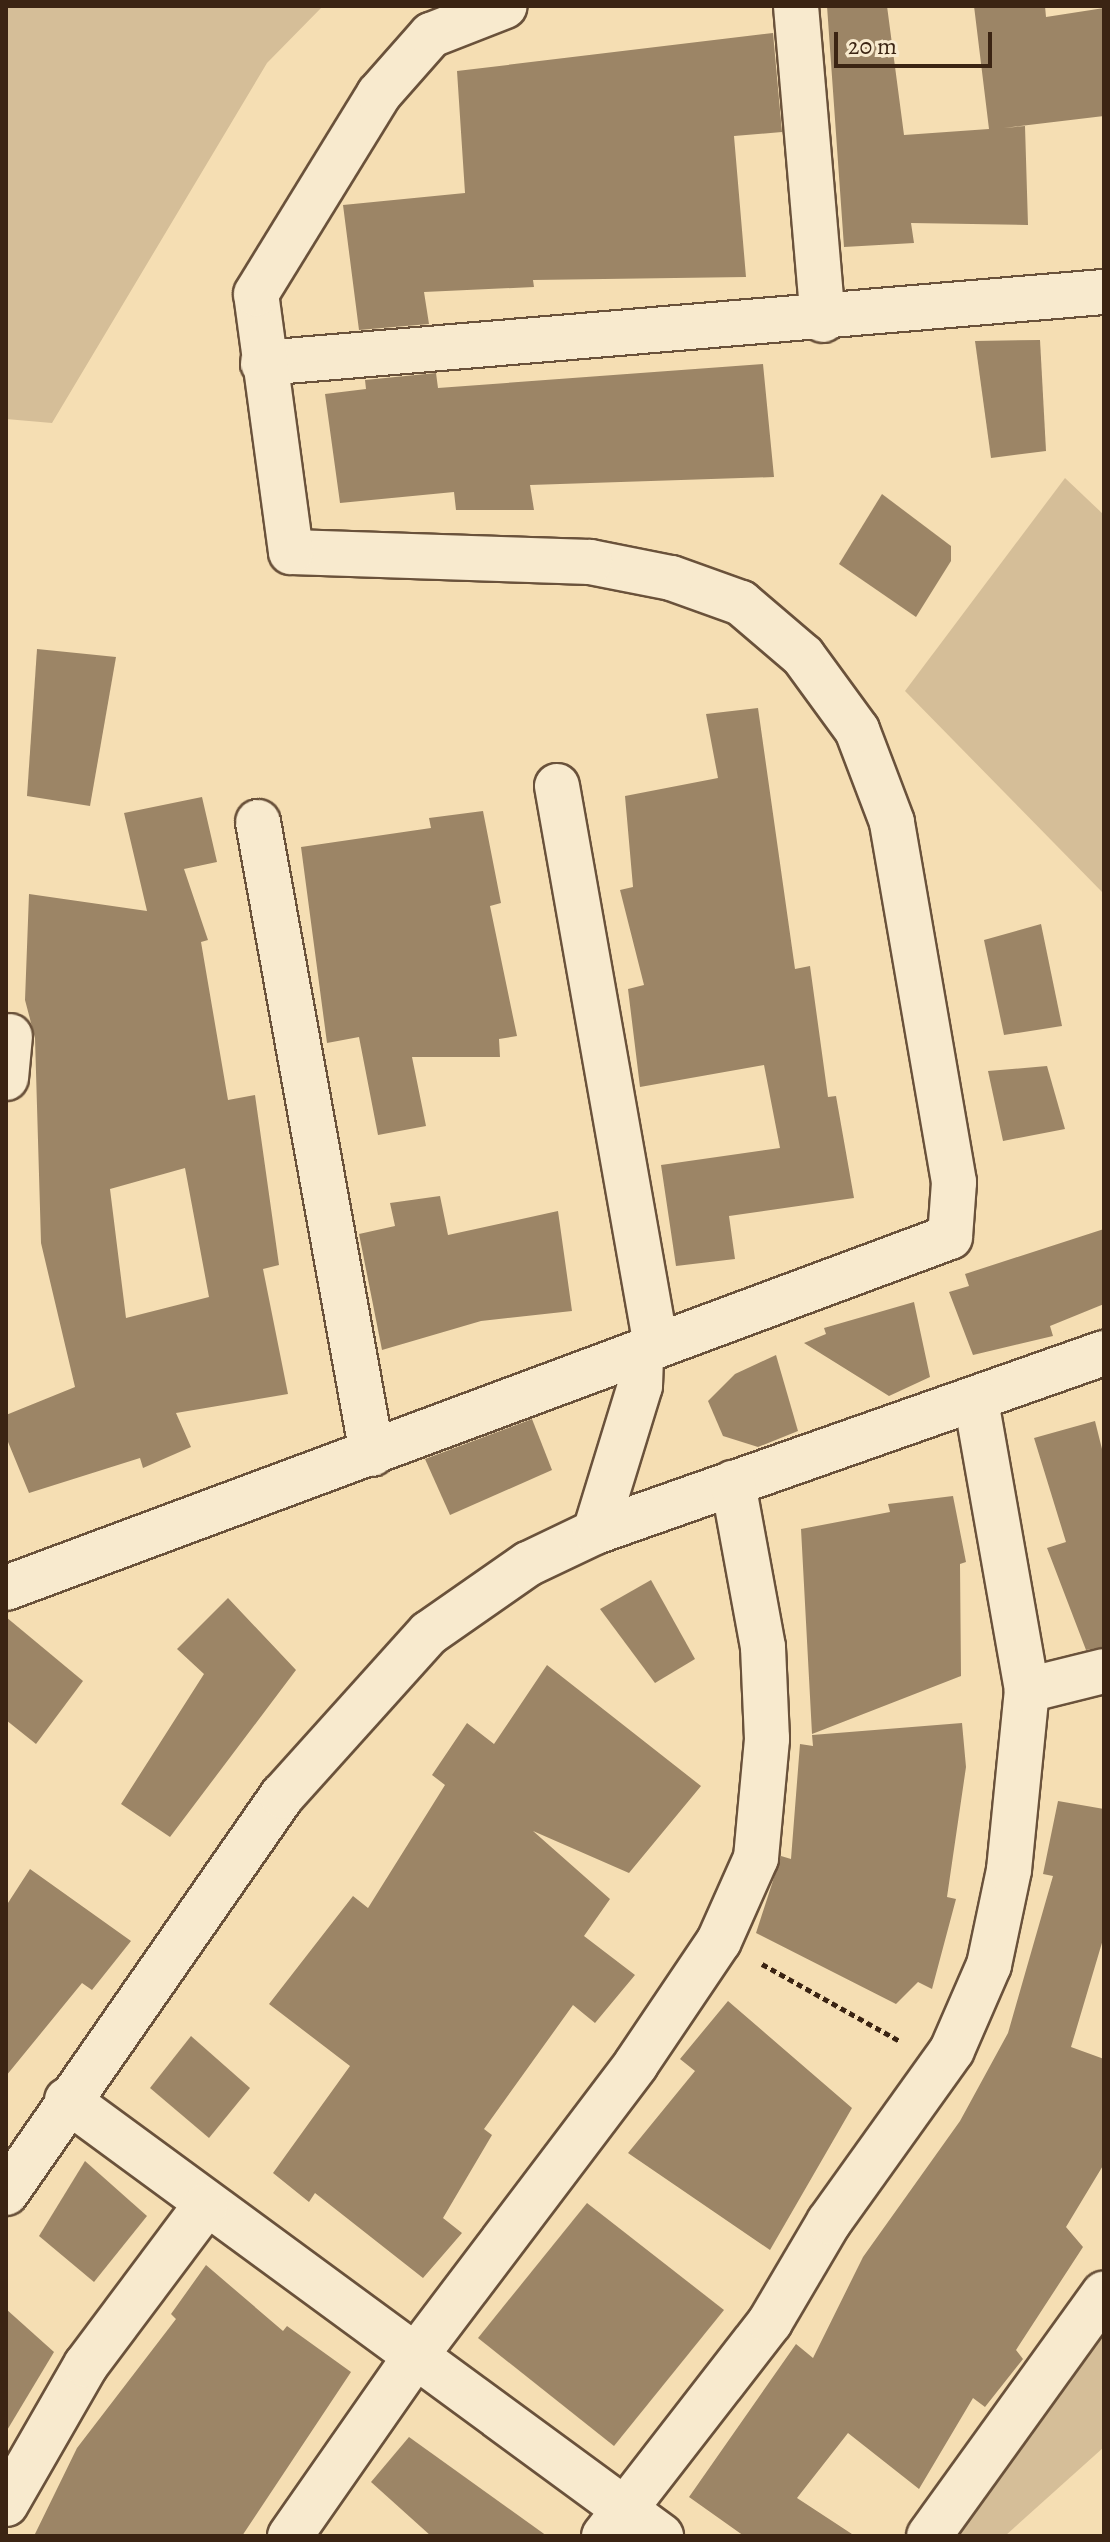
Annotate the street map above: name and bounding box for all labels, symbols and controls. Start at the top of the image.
scale bar [838,16,996,66]
text: 20 m [848,30,897,62]

